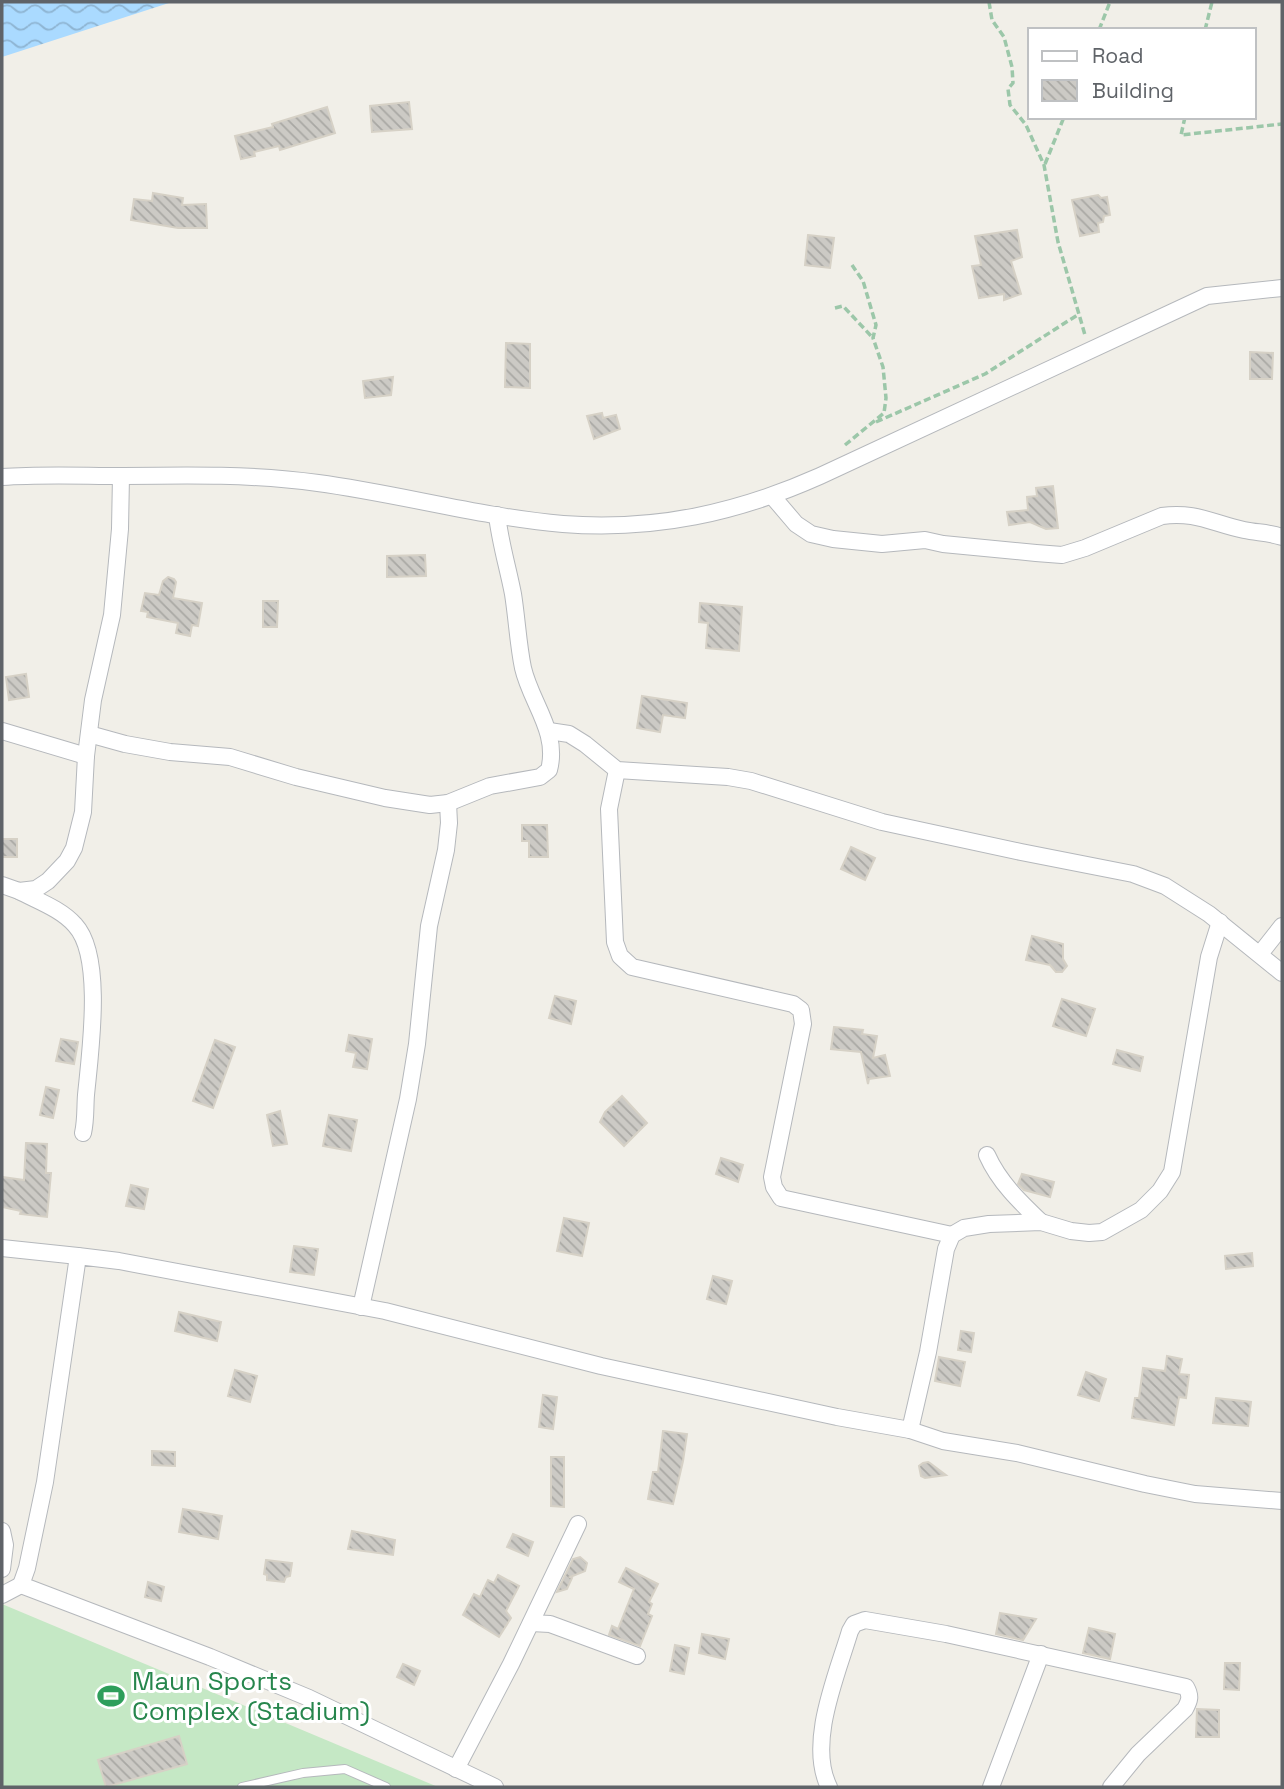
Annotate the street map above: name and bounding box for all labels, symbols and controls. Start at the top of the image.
legend [1028,28,1256,119]
text: Road [1092,42,1144,69]
text: Building [1092,77,1174,104]
place label: Maun Sports Complex (Stadium) [132,1664,370,1728]
sports icon: Maun Sports Complex (Stadium) [96,1681,126,1711]

